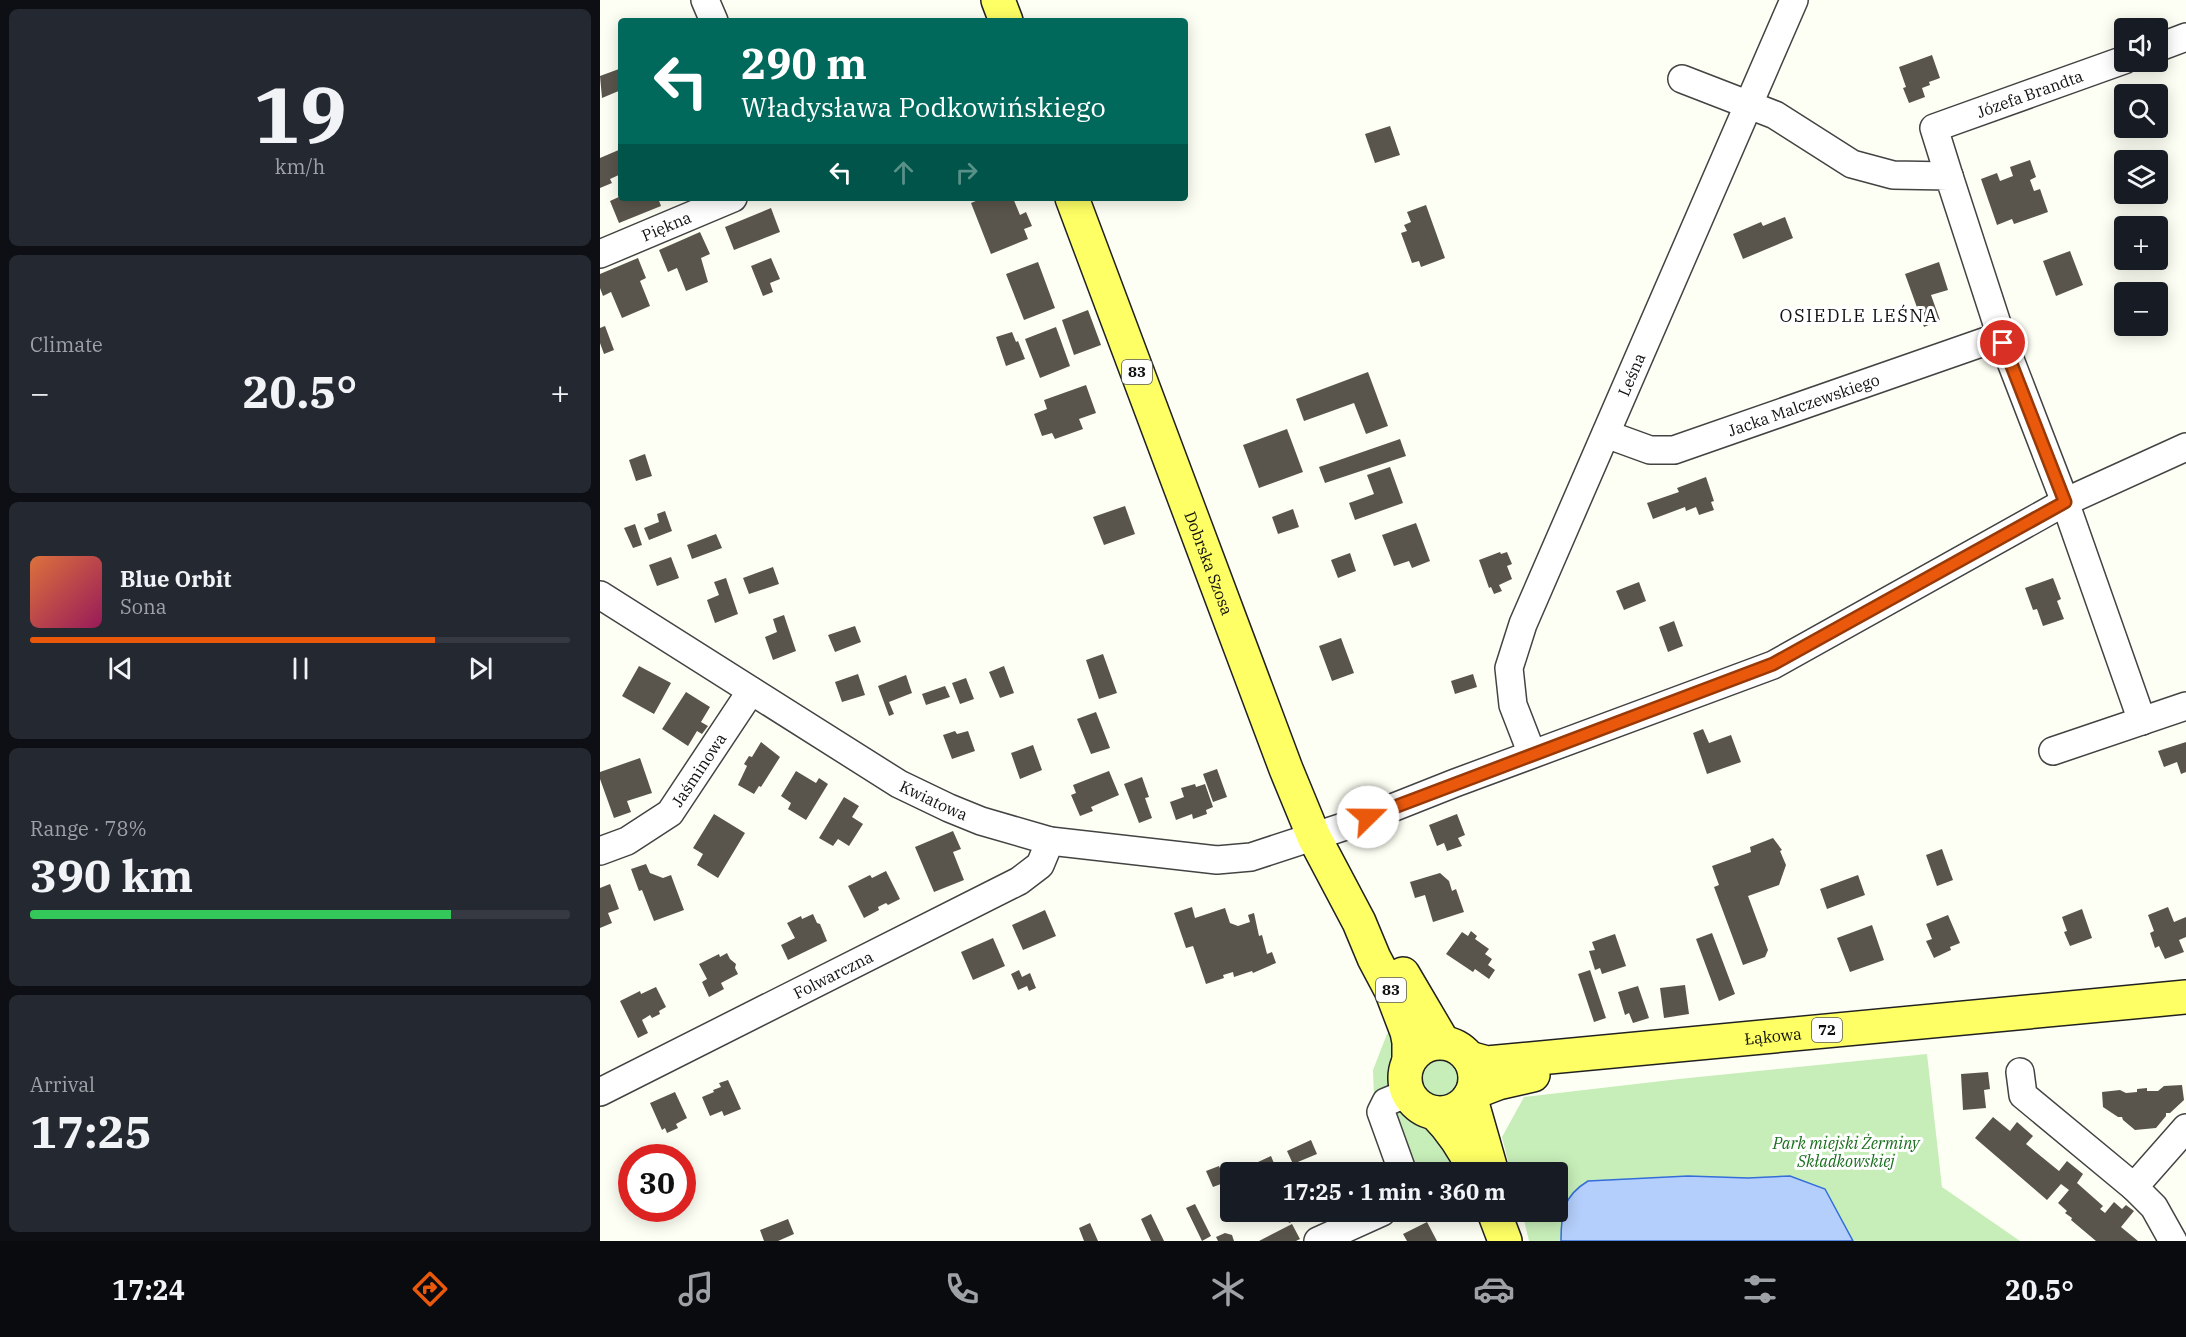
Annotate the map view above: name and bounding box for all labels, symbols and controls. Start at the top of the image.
map controls [2114,18,2168,336]
button: sound [2114,18,2168,72]
text: 290 m [741,36,867,91]
icon: left [642,42,720,120]
text: 19 [253,63,347,164]
street label: Józefa Brandta [1974,65,2086,122]
button: search [2114,84,2168,138]
text: Władysława Podkowińskiego [741,89,1106,124]
button: layers [2114,150,2168,204]
text: km/h [275,153,325,180]
icon: left [824,156,857,189]
icon: ahead [887,156,920,189]
icon: right [950,156,983,189]
street label: Piękna [639,207,694,245]
button: + [2114,216,2168,270]
button: − [2114,282,2168,336]
district label: OSIEDLE LEŚNA [1780,304,1938,327]
pin [1977,317,2028,368]
icon: arrive [1986,326,2019,359]
text: Climate [30,331,103,358]
street label: Leśna [1613,350,1650,399]
road number: 83 [1122,360,1152,384]
text: 20.5° [243,362,357,420]
street label: Jacka Malczewskiego [1725,369,1882,440]
text: − [30,371,50,414]
text: + [550,371,570,414]
street label: Dobrska Szosa [1180,508,1238,618]
text: Blue Orbit [120,564,231,593]
text: Sona [120,593,167,620]
icon: previous [104,652,137,685]
icon: pause [284,652,317,685]
icon: next [464,652,497,685]
street label: Jaśminowa [667,729,730,810]
street label: Kwiatowa [896,776,971,825]
position arrow [1336,785,1400,849]
text: Range · 78% [30,815,147,842]
text: 390 km [30,846,193,904]
street label: Folwarczna [790,946,877,1003]
road number: 83 [1376,978,1406,1002]
road number: 72 [1812,1018,1842,1042]
street label: Łąkowa [1744,1023,1803,1049]
text: Arrival [30,1071,95,1098]
text: 17:25 [30,1102,152,1160]
park label: Park miejski Żerminy Składkowskiej [1772,1133,1921,1171]
speed limit sign: 30 [618,1144,696,1222]
text: 17:25 · 1 min · 360 m [1282,1177,1506,1206]
icon: directions [409,1268,451,1310]
icon: music [675,1268,717,1310]
icon: phone [941,1268,983,1310]
icon: climate [1207,1268,1249,1310]
icon: car [1473,1268,1515,1310]
icon: filters [1739,1268,1781,1310]
text: 17:24 [112,1272,185,1307]
text: 20.5° [2005,1272,2074,1307]

